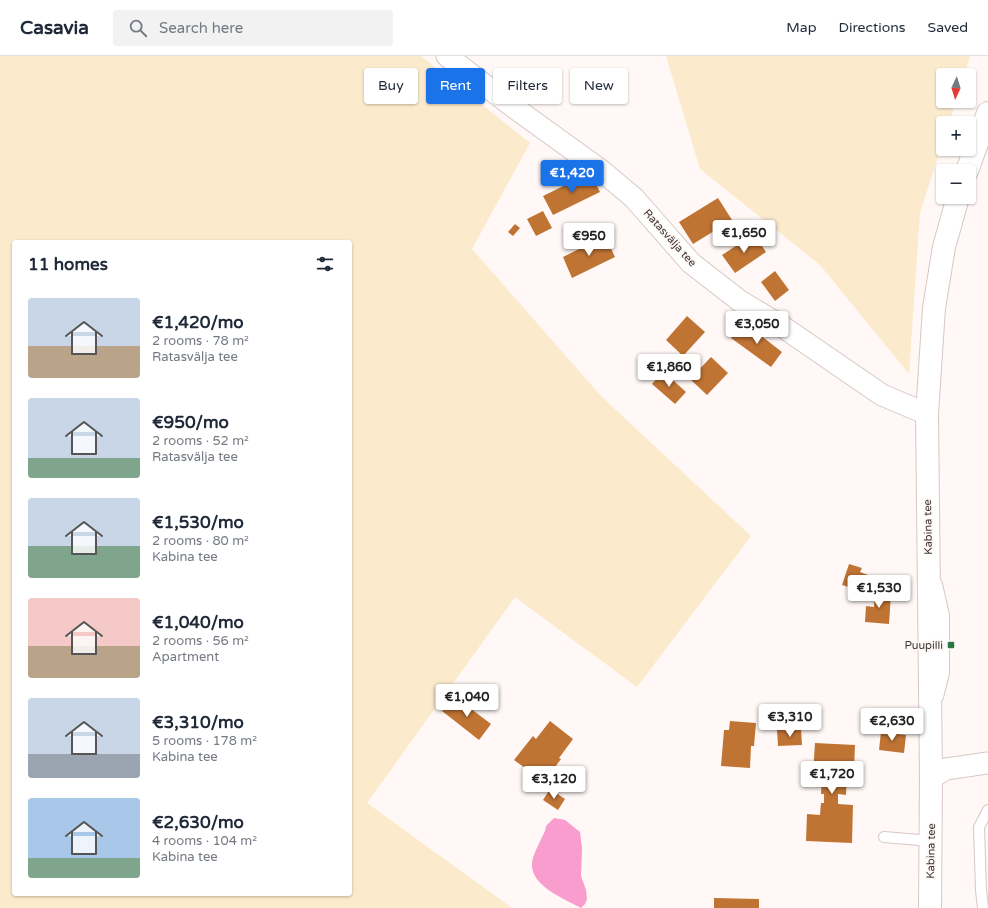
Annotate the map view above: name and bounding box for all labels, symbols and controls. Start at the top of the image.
search box [113,10,393,46]
text: Casavia [20,17,89,39]
icon: search [127,17,149,39]
text: Search here [159,19,243,37]
text: Map [786,19,817,36]
text: Directions [839,19,906,36]
text: Saved [928,19,968,36]
chip: Buy [364,68,418,104]
chip: Rent [426,68,485,104]
chip: Filters [493,68,562,104]
chip: New [570,68,628,104]
north arrow [936,68,976,108]
map controls [936,68,976,204]
button: + [936,116,976,156]
pin: €1,420 [539,160,605,194]
button: − [936,164,976,204]
text: €1,420 [550,165,594,181]
street label: Ratasvälja tee [641,207,699,269]
pin: €1,650 [711,220,777,254]
pin: €950 [565,223,613,257]
text: €1,650 [722,225,766,241]
text: €950 [572,228,606,244]
icon: filters [314,253,336,275]
text: 11 homes [28,254,108,275]
pin: €3,050 [724,311,790,345]
text: €1,420/mo [152,312,244,333]
icon: home [60,314,108,362]
text: €3,050 [735,316,779,332]
text: 2 rooms · 78 m² [152,333,249,349]
text: Ratasvälja tee [152,349,238,365]
pin: €1,860 [636,354,702,388]
text: €1,860 [647,359,691,375]
text: €950/mo [152,412,229,433]
icon: home [60,414,108,462]
text: 2 rooms · 52 m² [152,433,249,449]
text: Ratasvälja tee [152,449,238,465]
street label: Kabina tee [921,499,935,555]
text: €1,530/mo [152,512,244,533]
icon: home [60,514,108,562]
text: 2 rooms · 80 m² [152,533,249,549]
text: Kabina tee [152,549,218,565]
pin: €1,530 [846,575,912,609]
text: €1,530 [857,580,901,596]
text: €1,040/mo [152,612,244,633]
icon: home [60,614,108,662]
text: 2 rooms · 56 m² [152,633,249,649]
place label: Puupilli [904,639,943,652]
marker: Puupilli [946,640,956,650]
text: Apartment [152,649,219,665]
pin: €1,040 [434,684,500,718]
text: €1,040 [445,689,489,705]
pin: €3,310 [757,704,823,738]
pin: €2,630 [859,708,925,742]
text: €3,310 [768,709,812,725]
text: €3,310/mo [152,712,244,733]
text: €2,630 [870,713,914,729]
icon: home [60,714,108,762]
text: 5 rooms · 178 m² [152,733,257,749]
text: Kabina tee [152,749,218,765]
pin: €1,720 [799,761,865,795]
pin: €3,120 [521,766,587,800]
text: €1,720 [810,766,854,782]
text: €3,120 [532,771,576,787]
text: €2,630/mo [152,812,244,833]
icon: home [60,814,108,862]
street label: Kabina tee [924,823,938,879]
text: 4 rooms · 104 m² [152,833,257,849]
text: Kabina tee [152,849,218,865]

